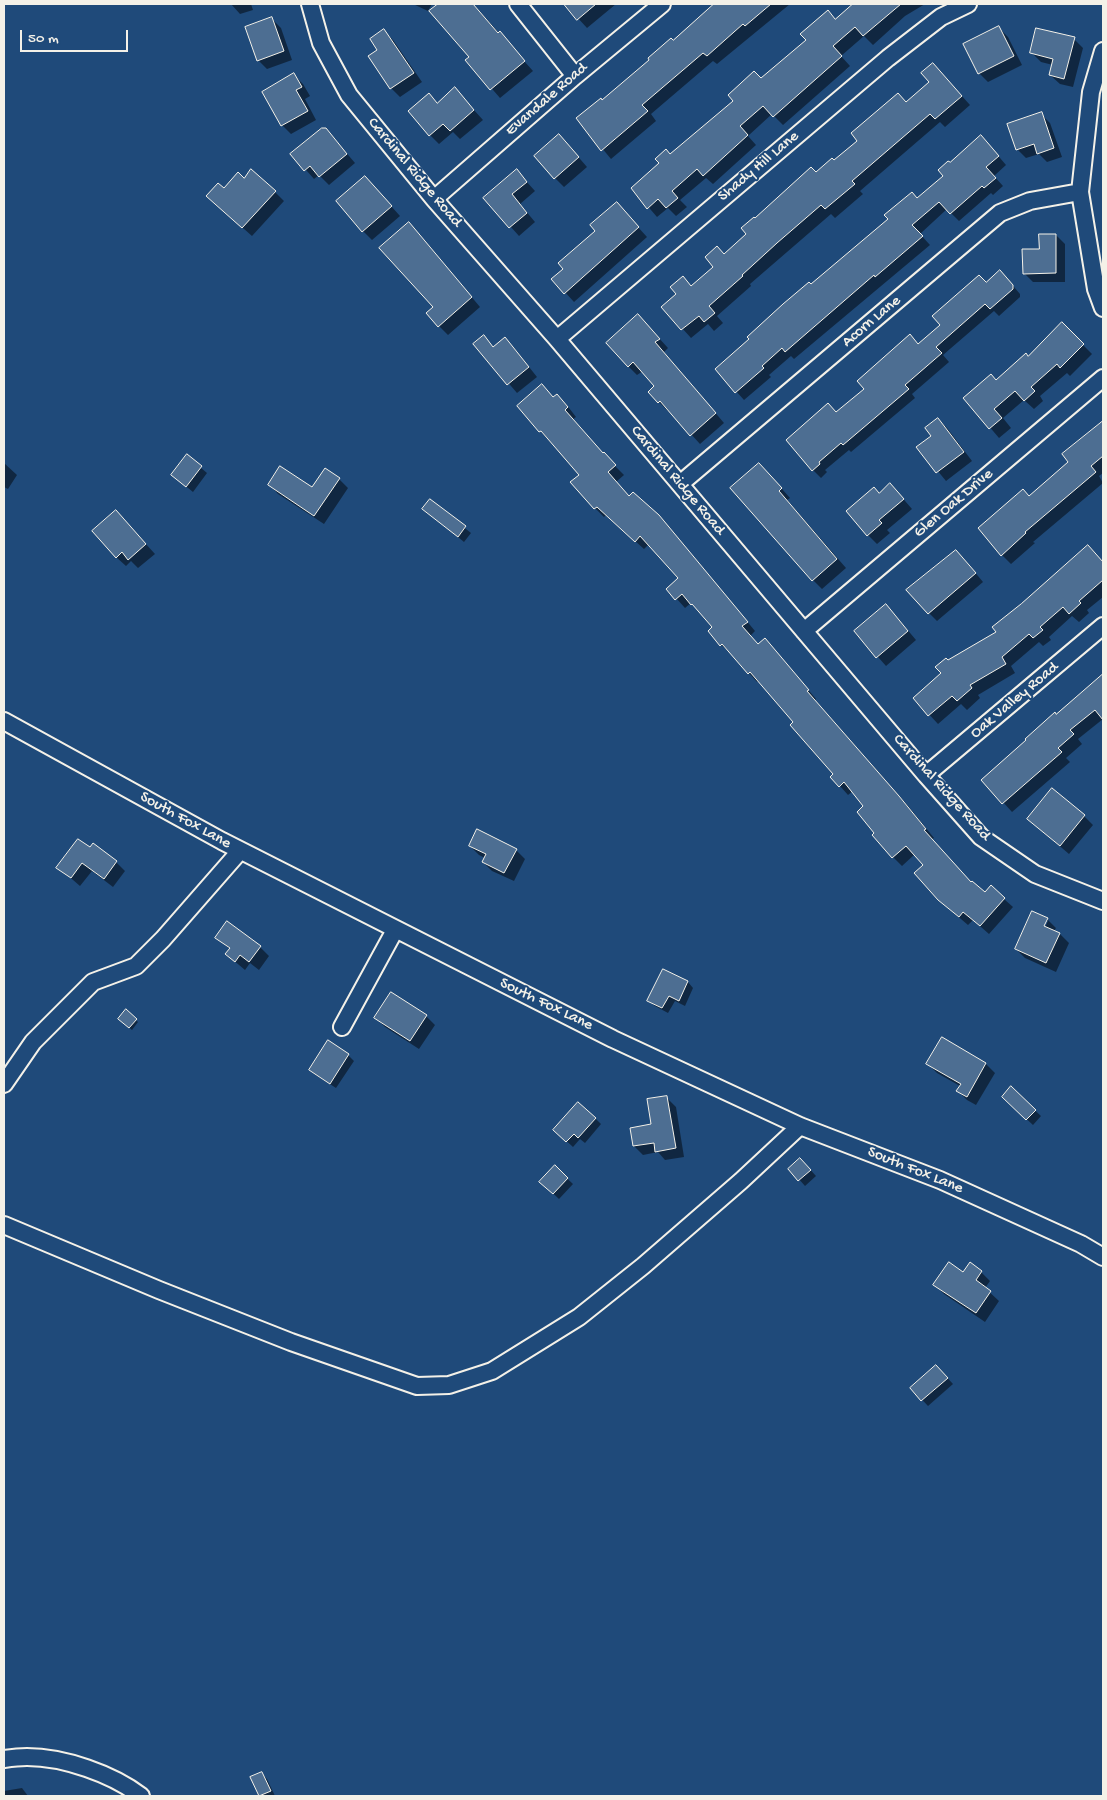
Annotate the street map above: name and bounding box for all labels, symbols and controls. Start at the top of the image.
scale bar [22,20,130,52]
text: 50 m [28,30,59,48]
street label: Evandale Road [502,59,592,141]
street label: Cardinal Ridge Road [363,114,465,232]
street label: Shady Hill Lane [715,128,803,206]
street label: Acorn Lane [839,292,905,352]
street label: Cardinal Ridge Road [626,422,728,540]
street label: Glen Oak Drive [910,465,998,543]
street label: Oak Valley Road [967,659,1063,743]
street label: Cardinal Ridge Road [888,731,994,845]
street label: South Fox Lane [136,788,234,854]
street label: South Fox Lane [496,974,596,1036]
street label: South Fox Lane [864,1143,966,1199]

